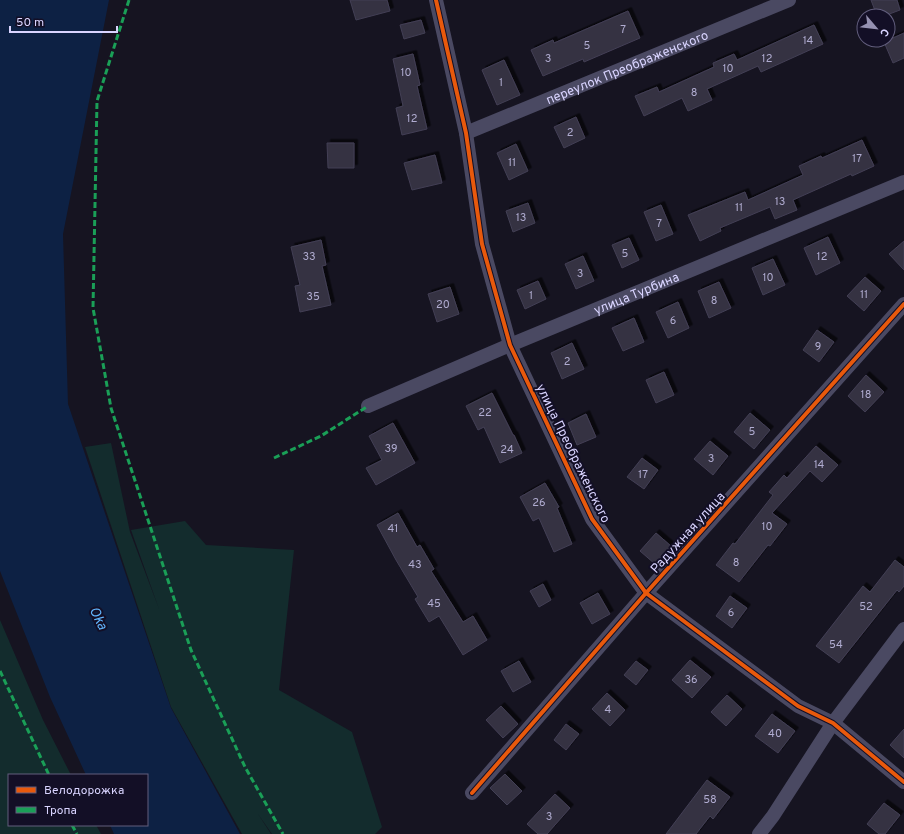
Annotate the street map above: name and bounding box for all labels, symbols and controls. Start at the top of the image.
scale bar [10,8,117,34]
north arrow [856,8,896,48]
text: 50 m [16,15,44,31]
house number: 7 [620,23,626,37]
text: С [876,26,892,39]
street label: переулок Преображенского [544,28,711,109]
house number: 14 [803,34,814,48]
house number: 5 [584,39,591,53]
house number: 3 [545,52,551,66]
house number: 12 [762,52,772,66]
house number: 10 [722,62,734,76]
house number: 10 [400,66,412,80]
house number: 1 [499,76,503,90]
house number: 8 [691,86,697,100]
house number: 12 [407,112,417,126]
house number: 2 [567,126,573,140]
house number: 17 [852,152,862,166]
house number: 11 [508,156,516,170]
house number: 13 [775,195,785,209]
house number: 11 [735,201,743,215]
house number: 13 [516,211,526,225]
house number: 7 [656,217,662,231]
house number: 5 [622,247,629,261]
house number: 33 [302,250,316,264]
house number: 12 [817,250,827,264]
house number: 3 [577,267,583,281]
street label: улица Турбина [592,270,682,319]
house number: 10 [762,271,774,285]
house number: 11 [860,288,868,302]
house number: 1 [529,289,533,303]
house number: 35 [306,290,320,304]
house number: 8 [711,294,717,308]
house number: 20 [436,298,450,312]
house number: 6 [670,314,676,328]
house number: 9 [815,340,821,354]
house number: 2 [564,355,570,369]
street label: улица Преображенского [532,382,613,526]
house number: 18 [861,388,871,402]
house number: 22 [478,406,492,420]
house number: 5 [749,425,756,439]
house number: 39 [385,442,397,456]
house number: 24 [500,443,514,457]
house number: 3 [708,452,714,466]
house number: 14 [814,458,825,472]
house number: 17 [638,468,648,482]
street label: Радужная улица [648,489,729,577]
house number: 26 [532,496,546,510]
house number: 10 [761,520,773,534]
house number: 41 [388,522,398,536]
house number: 8 [733,556,739,570]
house number: 43 [408,558,422,572]
house number: 45 [427,597,441,611]
house number: 52 [859,600,873,614]
water label: Oka [85,604,111,634]
house number: 6 [728,606,734,620]
house number: 54 [829,638,843,652]
house number: 36 [684,673,698,687]
house number: 4 [605,703,612,717]
house number: 40 [768,727,782,741]
legend [8,774,148,826]
text: Велодорожка [44,783,124,799]
house number: 58 [703,793,717,807]
text: Тропа [44,803,77,819]
house number: 3 [546,810,552,824]

